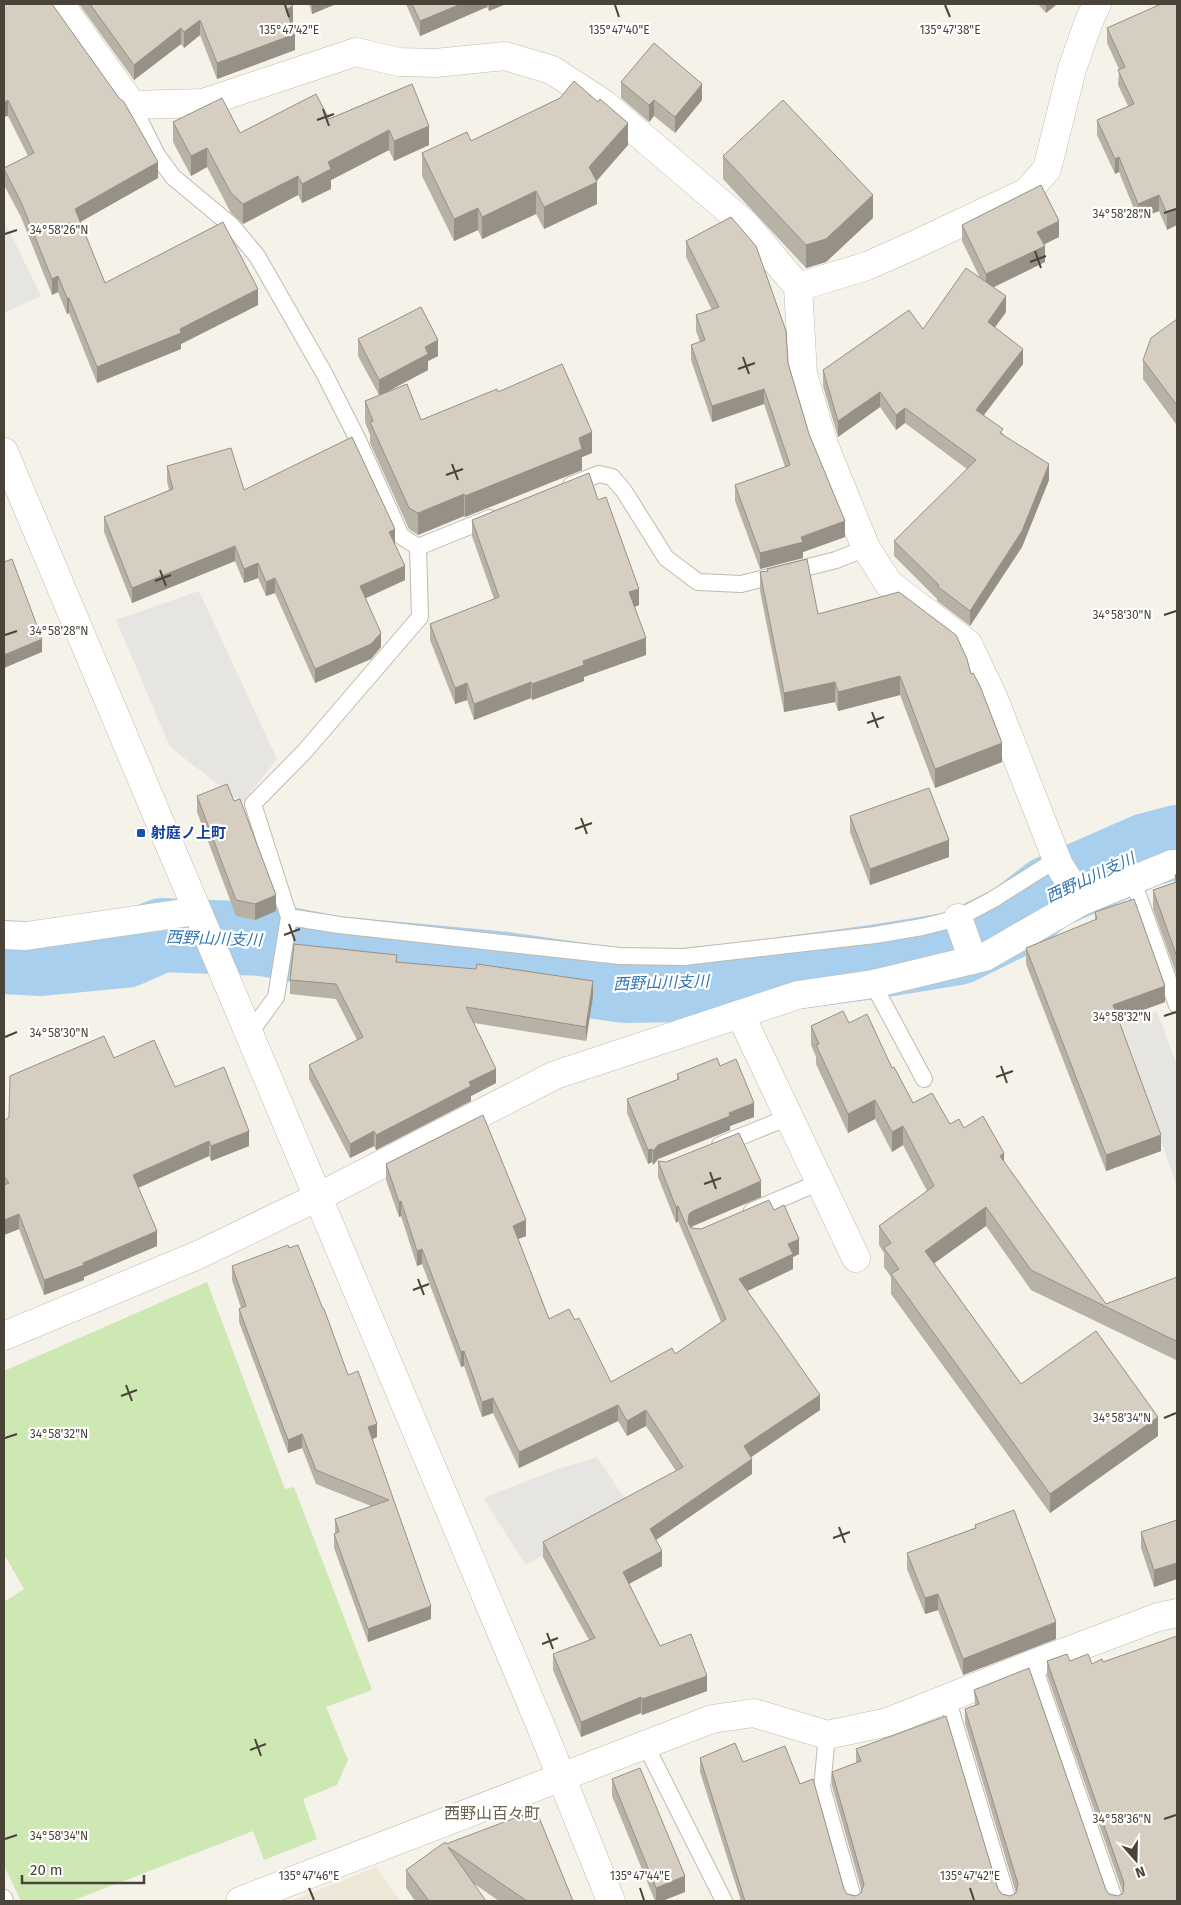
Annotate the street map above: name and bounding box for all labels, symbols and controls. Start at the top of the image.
text: 135°47'42"E [259,23,319,37]
text: 135°47'40"E [588,23,650,37]
text: 135°47'38"E [919,23,981,37]
text: 34°58'28"N [1092,207,1152,221]
text: 34°58'26"N [30,223,88,237]
text: 34°58'30"N [1092,608,1152,622]
text: 34°58'28"N [29,624,89,638]
place label: 射庭ノ上町 [151,824,226,842]
marker: 射庭ノ上町 [135,827,147,839]
water label: 西野山川支川 [1043,848,1140,906]
water label: 西野山川支川 [166,927,264,950]
water label: 西野山川支川 [613,971,711,994]
text: 34°58'32"N [1093,1010,1151,1024]
text: 34°58'30"N [29,1026,89,1040]
text: 34°58'34"N [1093,1411,1151,1425]
text: 34°58'32"N [30,1427,88,1441]
district label: 西野山百々町 [444,1804,540,1823]
text: 34°58'36"N [1093,1812,1151,1826]
text: 34°58'34"N [30,1829,88,1843]
north arrow [1111,1835,1161,1885]
scale bar [22,1852,145,1884]
text: 20 m [30,1861,63,1879]
text: N [1133,1862,1148,1881]
text: 135°47'46"E [279,1869,339,1883]
text: 135°47'44"E [610,1869,670,1883]
text: 135°47'42"E [940,1869,1000,1883]

